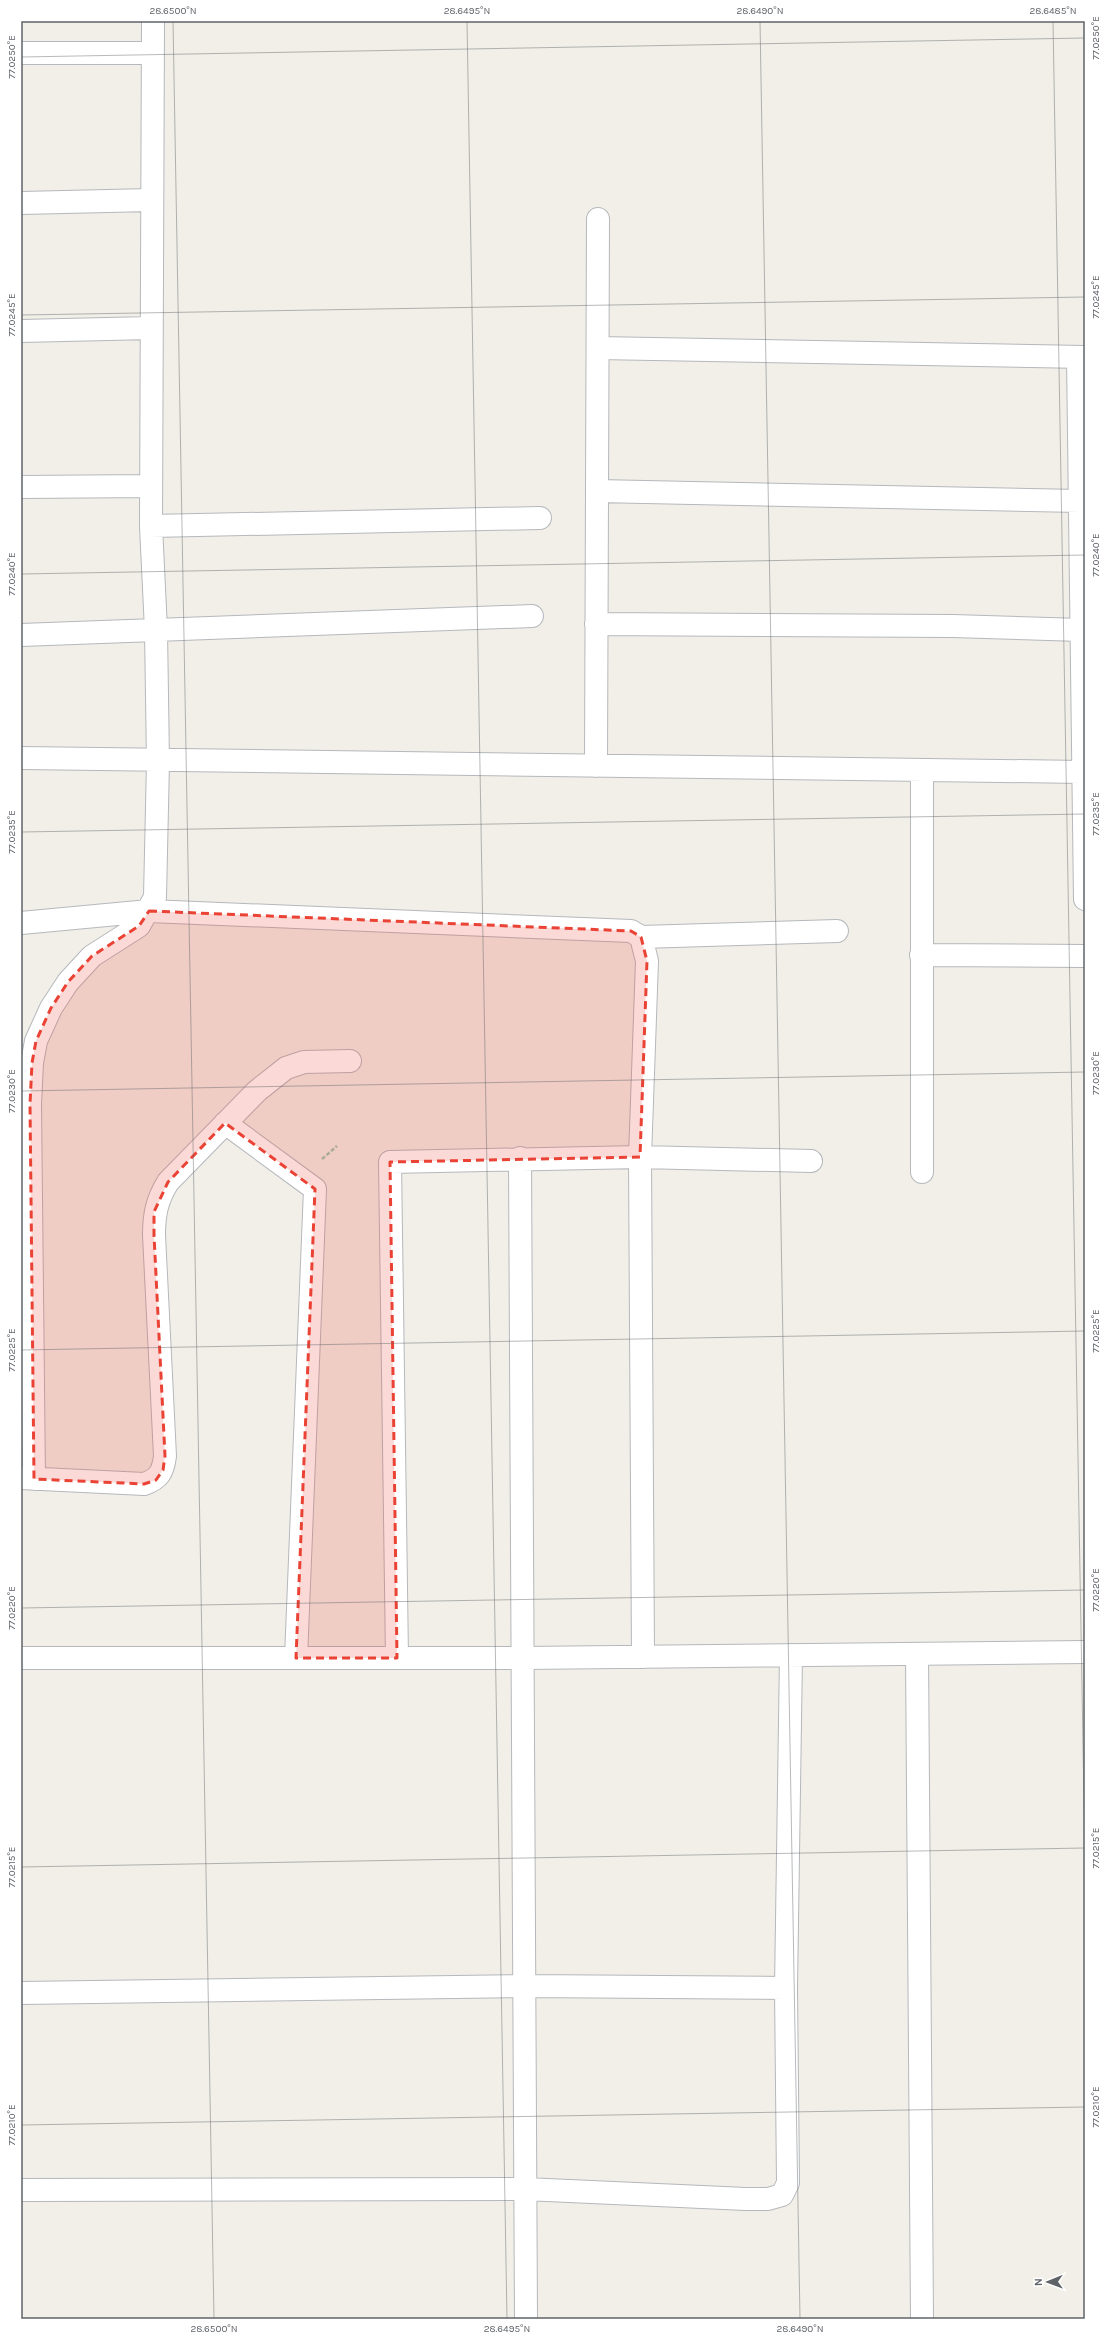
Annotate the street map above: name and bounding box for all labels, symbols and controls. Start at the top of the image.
text: 28.6500°N [149,5,197,17]
text: 28.6495°N [444,5,490,17]
text: 28.6490°N [736,5,784,17]
text: 28.6485°N [1029,5,1077,17]
text: 77.0250°E [1090,16,1102,60]
text: 77.0250°E [6,35,18,79]
text: 77.0245°E [1090,275,1102,319]
text: 77.0245°E [6,293,18,337]
text: 77.0240°E [1090,533,1102,577]
text: 77.0240°E [6,552,18,596]
text: 77.0235°E [1090,792,1102,836]
text: 77.0235°E [6,810,18,854]
text: 77.0230°E [1090,1051,1102,1095]
text: 77.0230°E [6,1069,18,1113]
text: 77.0225°E [1090,1309,1102,1353]
text: 77.0225°E [6,1328,18,1372]
text: 77.0220°E [1090,1568,1102,1612]
text: 77.0220°E [6,1586,18,1630]
text: 77.0215°E [1090,1828,1102,1868]
text: 77.0215°E [6,1847,18,1887]
text: 77.0210°E [1090,2086,1102,2128]
text: 77.0210°E [6,2104,18,2146]
north arrow [1028,2262,1068,2302]
text: N [1032,2278,1045,2286]
text: 28.6500°N [190,2323,238,2335]
text: 28.6495°N [484,2323,530,2335]
text: 28.6490°N [776,2323,824,2335]

